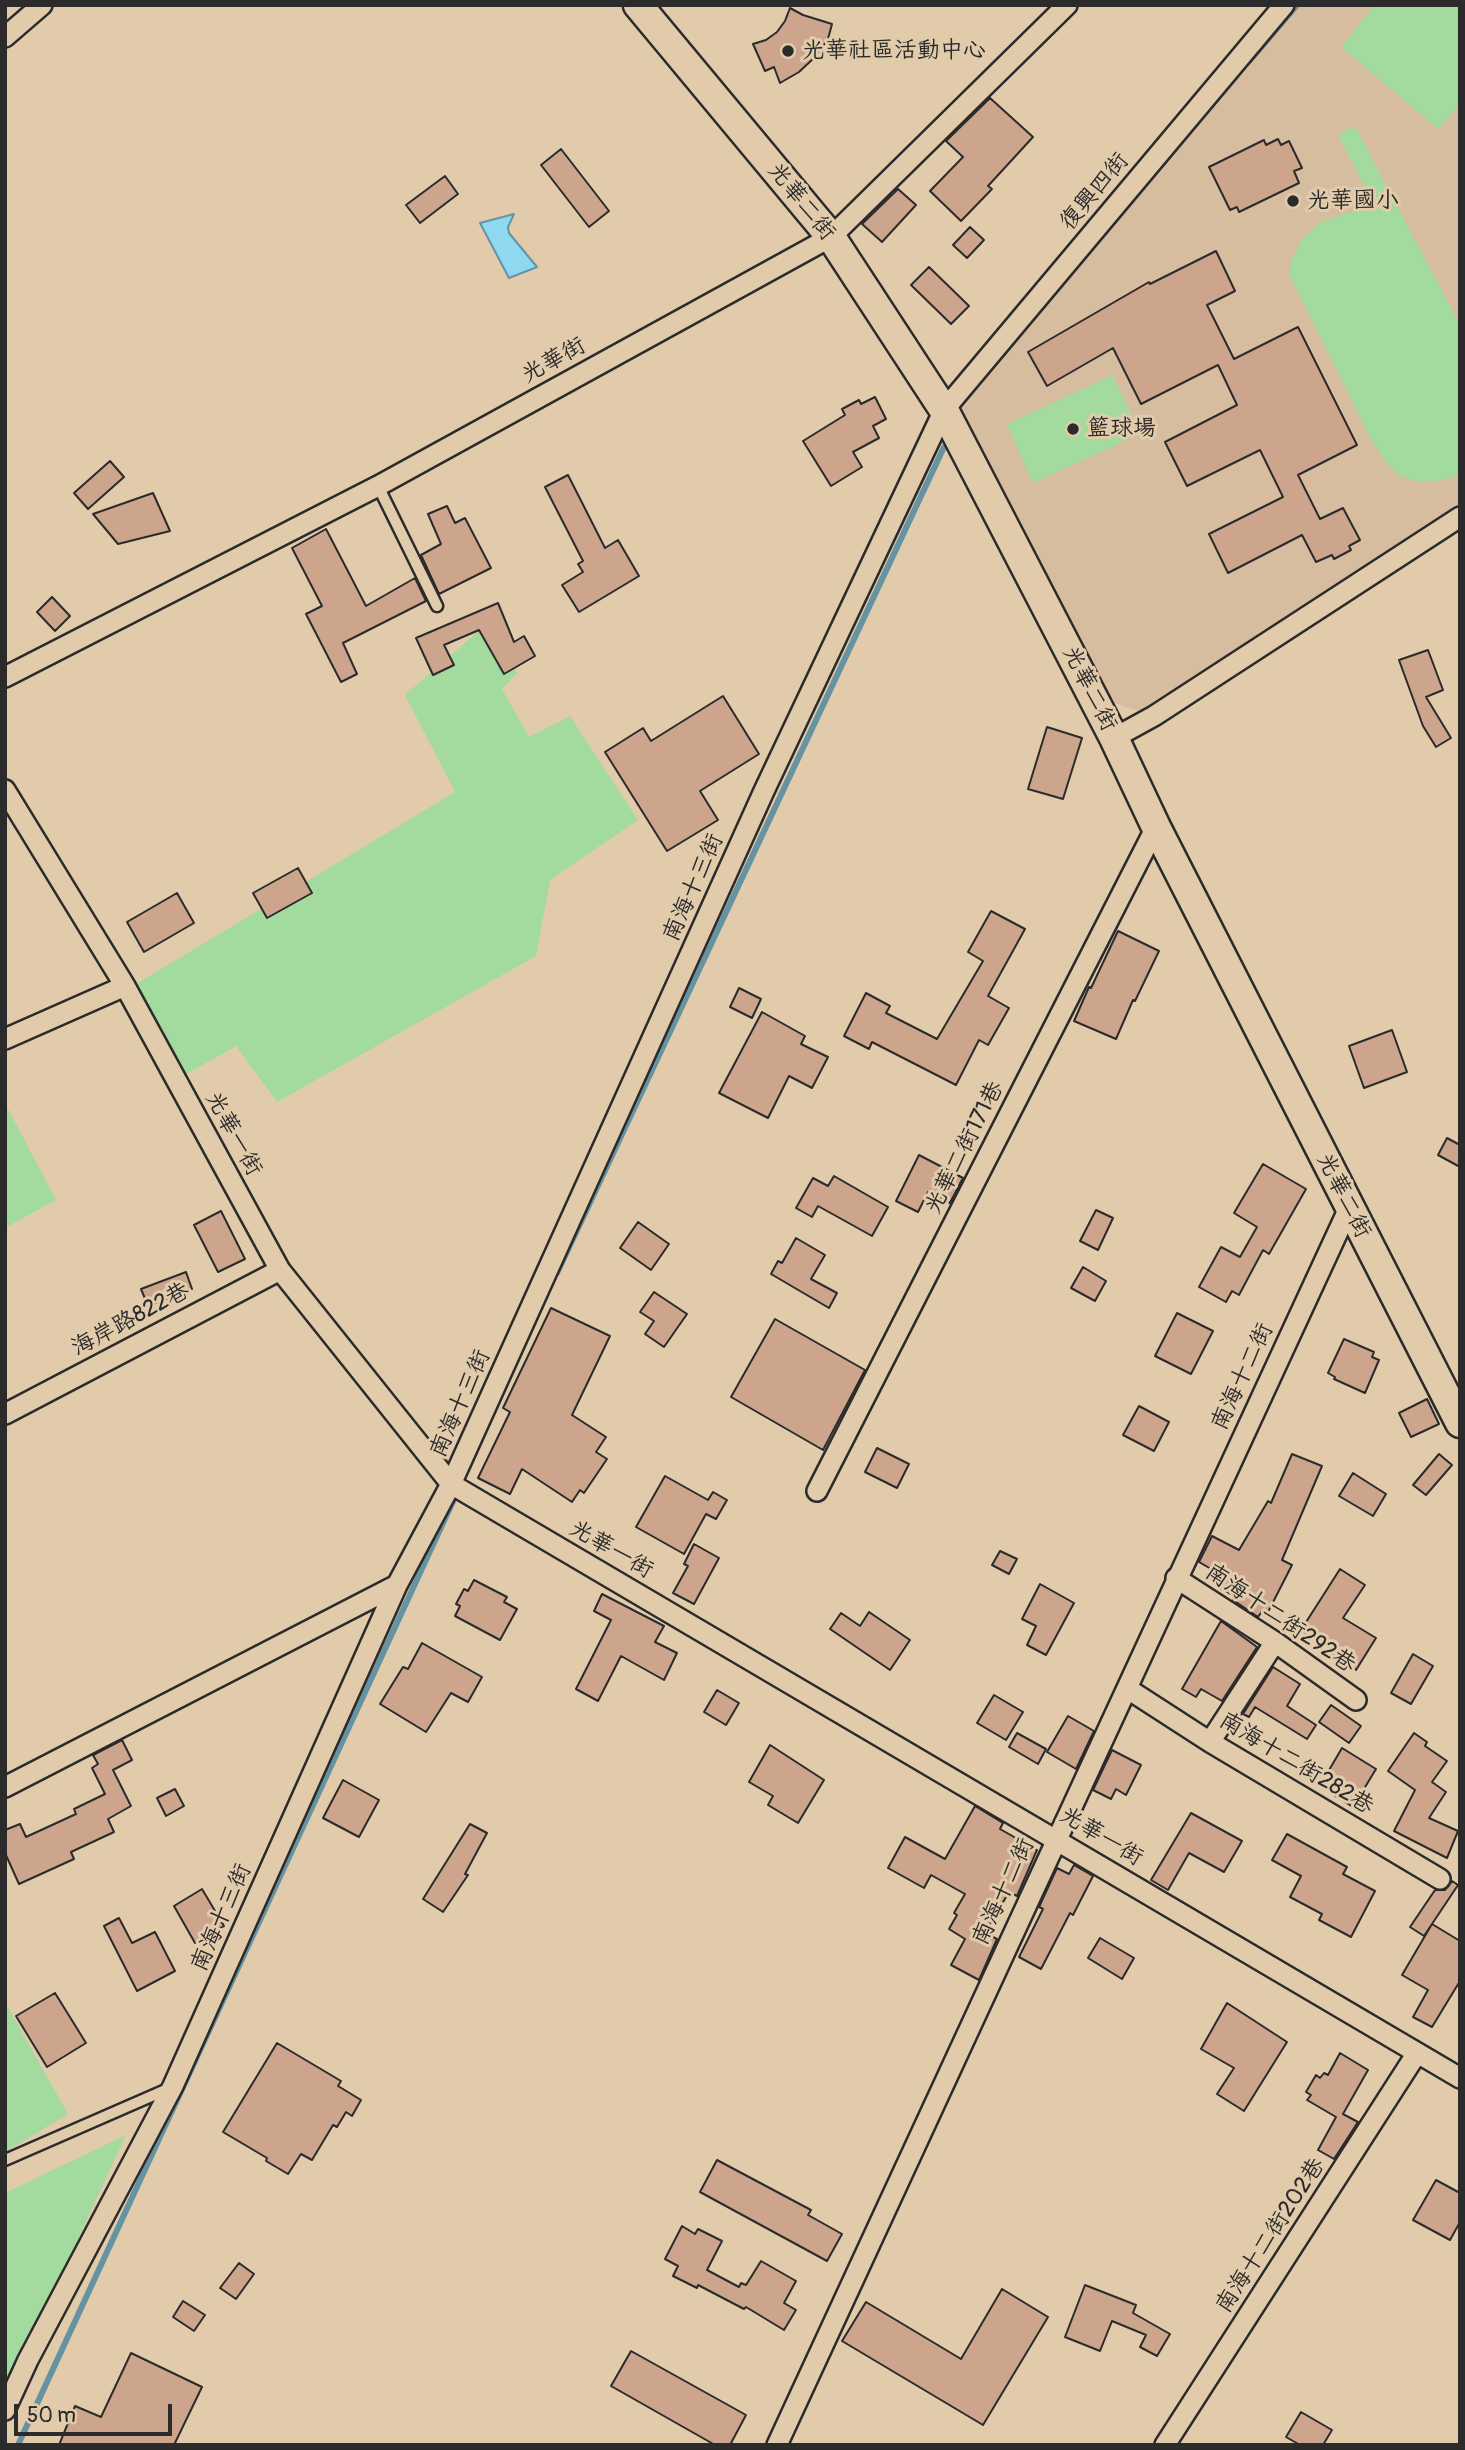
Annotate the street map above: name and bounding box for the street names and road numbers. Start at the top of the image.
street label: 復興四街 [1055,148,1135,236]
street label: 光華二街 [761,158,841,246]
street label: 光華街 [517,332,591,390]
street label: 光華二街 [1056,642,1122,736]
street label: 南海十三街 [658,830,730,946]
street label: 光華二街171巷 [920,1077,1010,1219]
street label: 光華一街 [199,1087,267,1181]
street label: 光華二街 [1310,1149,1376,1243]
street label: 海岸路822巷 [67,1277,195,1363]
street label: 南海十二街 [1206,1319,1280,1435]
street label: 南海十三街 [425,1346,497,1462]
street label: 光華一街 [564,1515,658,1585]
street label: 南海十二街292巷 [1200,1558,1360,1680]
street label: 南海十二街282巷 [1214,1707,1378,1821]
street label: 光華一街 [1054,1801,1148,1873]
street label: 南海十二街 [967,1834,1041,1950]
street label: 南海十三街 [186,1860,258,1976]
street label: 南海十二街202巷 [1211,2153,1331,2319]

